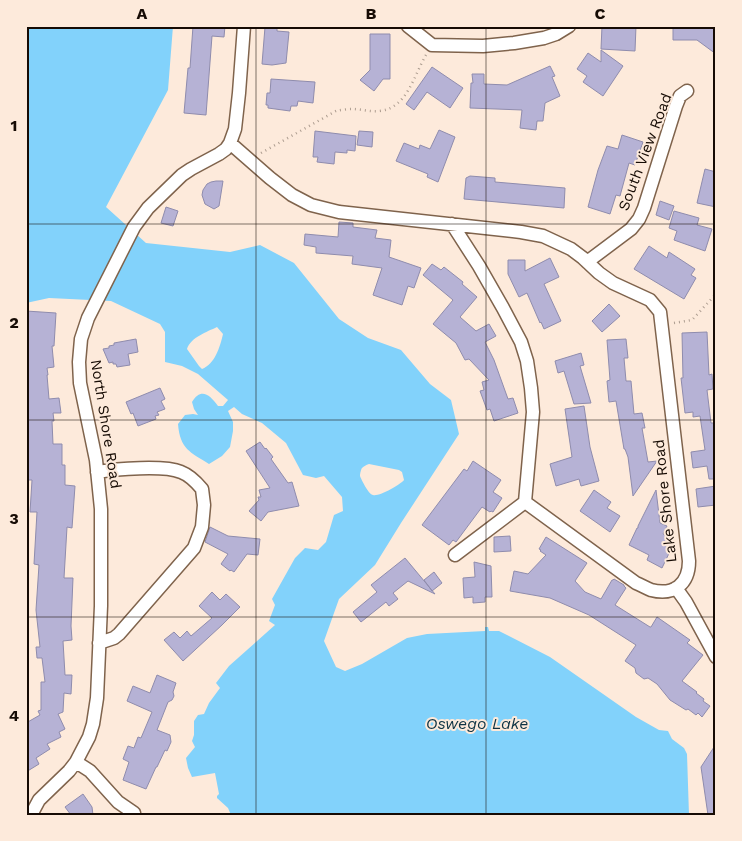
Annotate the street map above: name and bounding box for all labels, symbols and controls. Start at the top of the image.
text: A [137,4,148,23]
text: B [366,4,377,23]
text: C [595,4,606,23]
street label: South View Road [614,91,676,213]
text: 1 [11,116,17,135]
text: 2 [9,313,19,332]
street label: North Shore Road [87,358,125,490]
street label: Lake Shore Road [650,439,680,563]
text: 3 [9,509,19,528]
text: 4 [9,706,19,725]
water label: Oswego Lake [426,714,528,733]

